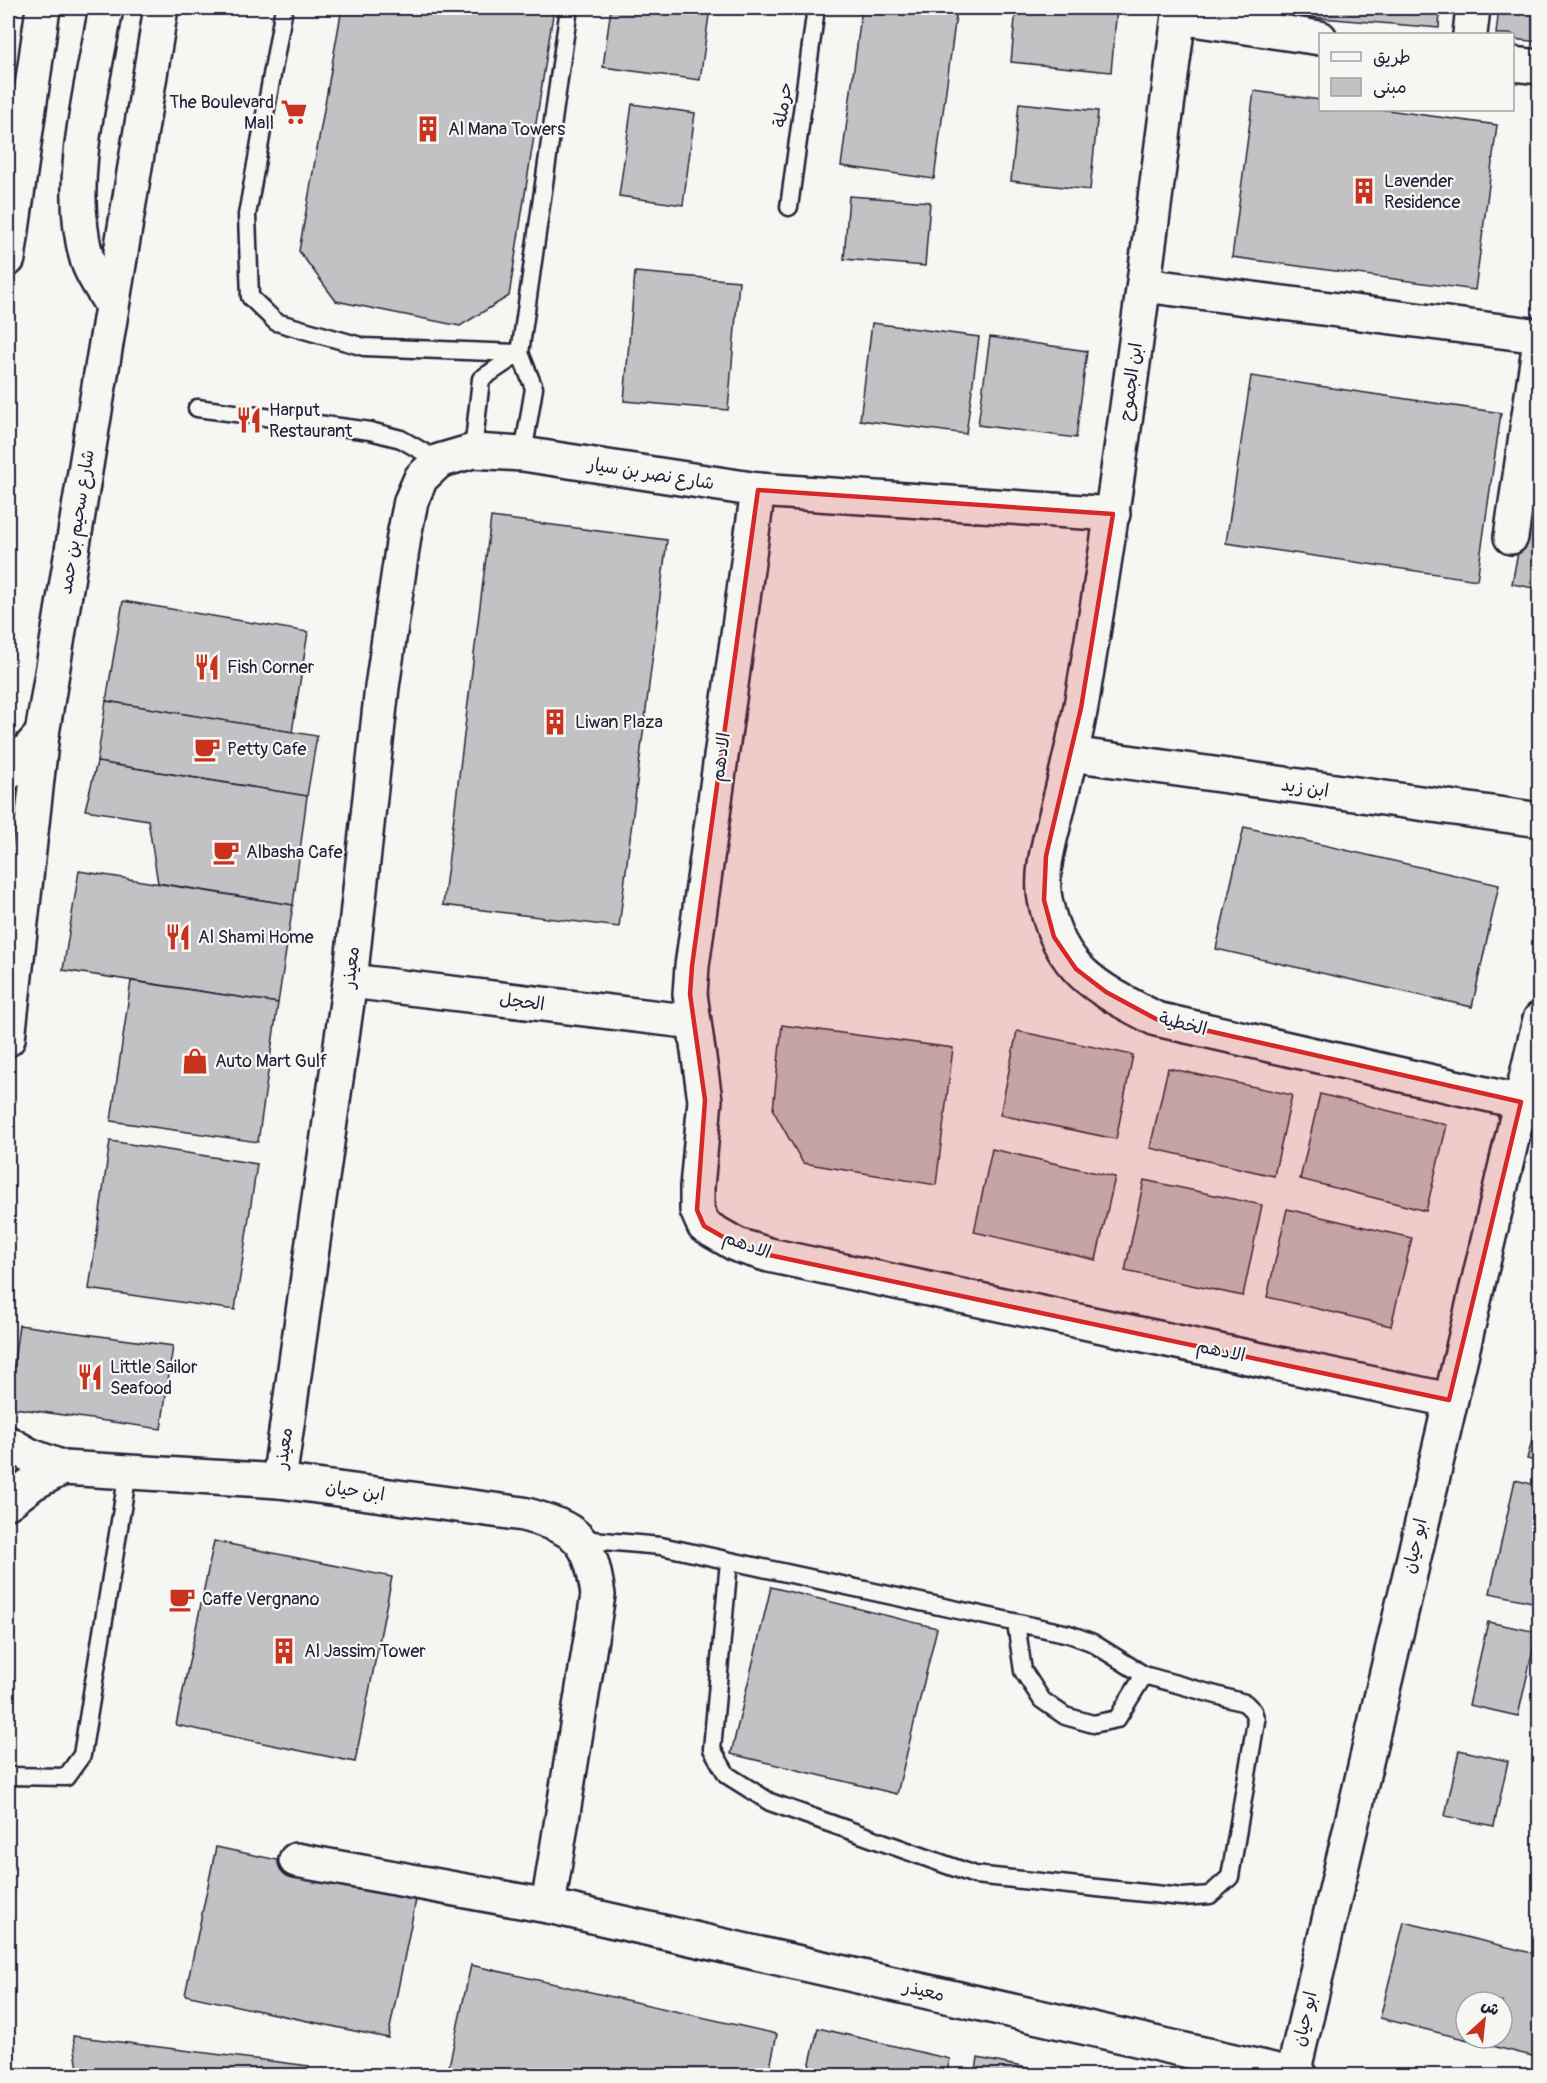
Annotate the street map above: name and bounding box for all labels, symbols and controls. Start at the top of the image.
legend [1319,33,1514,111]
text: طريق [1373,46,1411,69]
text: مبنى [1373,76,1407,99]
street label: حرملة [768,81,798,129]
place label: The Boulevard Mall [169,91,274,135]
supermarket icon: The Boulevard Mall [279,97,309,127]
building icon: Al Mana Towers [413,114,443,144]
place label: Al Mana Towers [448,118,565,141]
place label: Lavender Residence [1384,170,1460,214]
building icon: Lavender Residence [1349,176,1379,206]
street label: ابن الجموح [1114,341,1148,423]
place label: Harput Restaurant [269,399,353,443]
restaurant icon: Harput Restaurant [234,405,264,435]
street label: شارع سحيم بن حمد [54,448,102,596]
street label: شارع نصر بن سيار [584,452,716,495]
restaurant icon: Fish Corner [192,652,222,682]
place label: Fish Corner [227,656,315,679]
building icon: Liwan Plaza [540,707,570,737]
place label: Liwan Plaza [575,711,663,734]
street label: الادهم [706,731,738,783]
cafe icon: Petty Cafe [192,734,222,764]
place label: Petty Cafe [227,738,307,761]
street label: ابن زيد [1280,773,1330,803]
cafe icon: Albasha Cafe [211,837,241,867]
place label: Albasha Cafe [246,841,343,864]
restaurant icon: Al Shami Home [163,922,193,952]
place label: Al Shami Home [198,926,314,949]
street label: معيذر [337,945,365,991]
street label: الحجل [498,988,546,1016]
street label: الخطية [1157,1007,1209,1041]
shop icon: Auto Mart Gulf [180,1046,210,1076]
place label: Auto Mart Gulf [215,1050,328,1073]
street label: الادهم [719,1226,774,1266]
street label: الادهم [1194,1335,1247,1369]
place label: Little Sailor Seafood [110,1356,198,1400]
restaurant icon: Little Sailor Seafood [75,1362,105,1392]
street label: معيذر [269,1426,298,1472]
street label: ابن حيان [324,1475,386,1507]
street label: ابو حيان [1398,1516,1432,1576]
cafe icon: Caffe Vergnano [167,1584,197,1614]
place label: Caffe Vergnano [202,1588,320,1611]
building icon: Al Jassim Tower [269,1636,299,1666]
place label: Al Jassim Tower [304,1640,426,1663]
street label: معيذر [899,1975,947,2007]
street label: ابو حيان [1288,1989,1322,2049]
north arrow [1454,1990,1514,2050]
text: ش [1478,1995,1503,2020]

